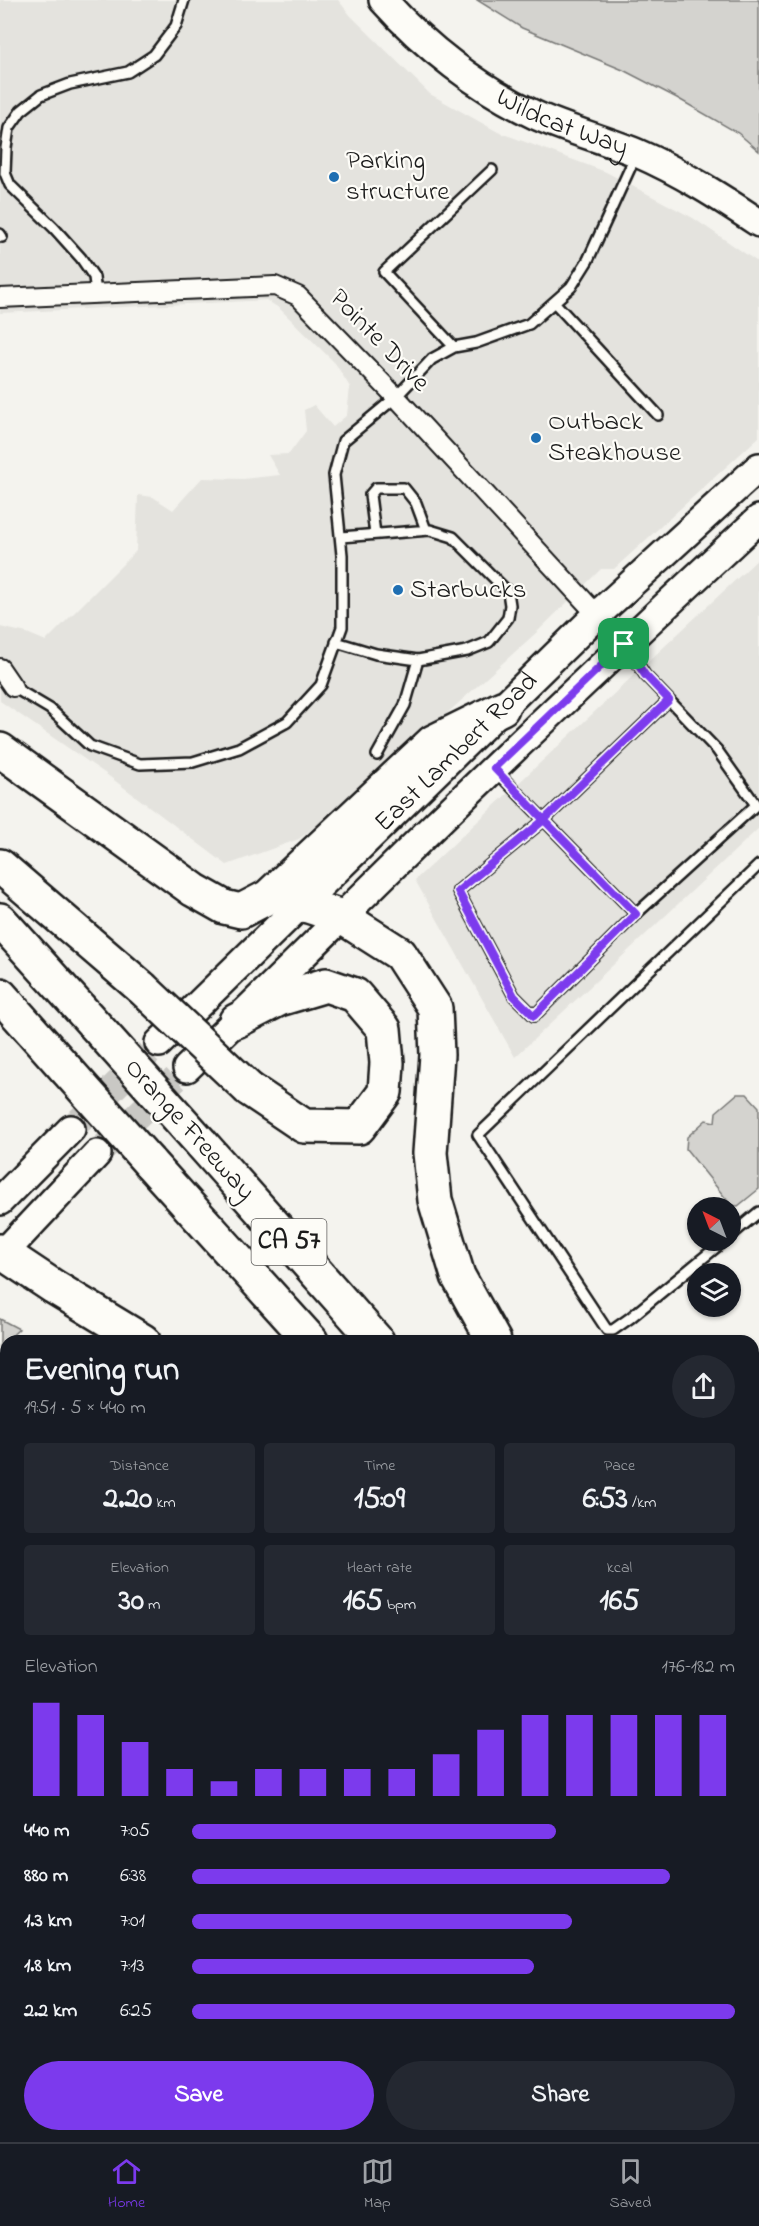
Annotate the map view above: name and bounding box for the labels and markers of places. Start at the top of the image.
place label: Parking structure [346,142,450,212]
marker: Parking structure [327,170,341,184]
place label: Outback Steakhouse [548,403,682,473]
marker: Outback Steakhouse [529,431,543,445]
place label: Starbucks [410,571,527,610]
marker: Starbucks [391,583,405,597]
pin [598,618,649,669]

